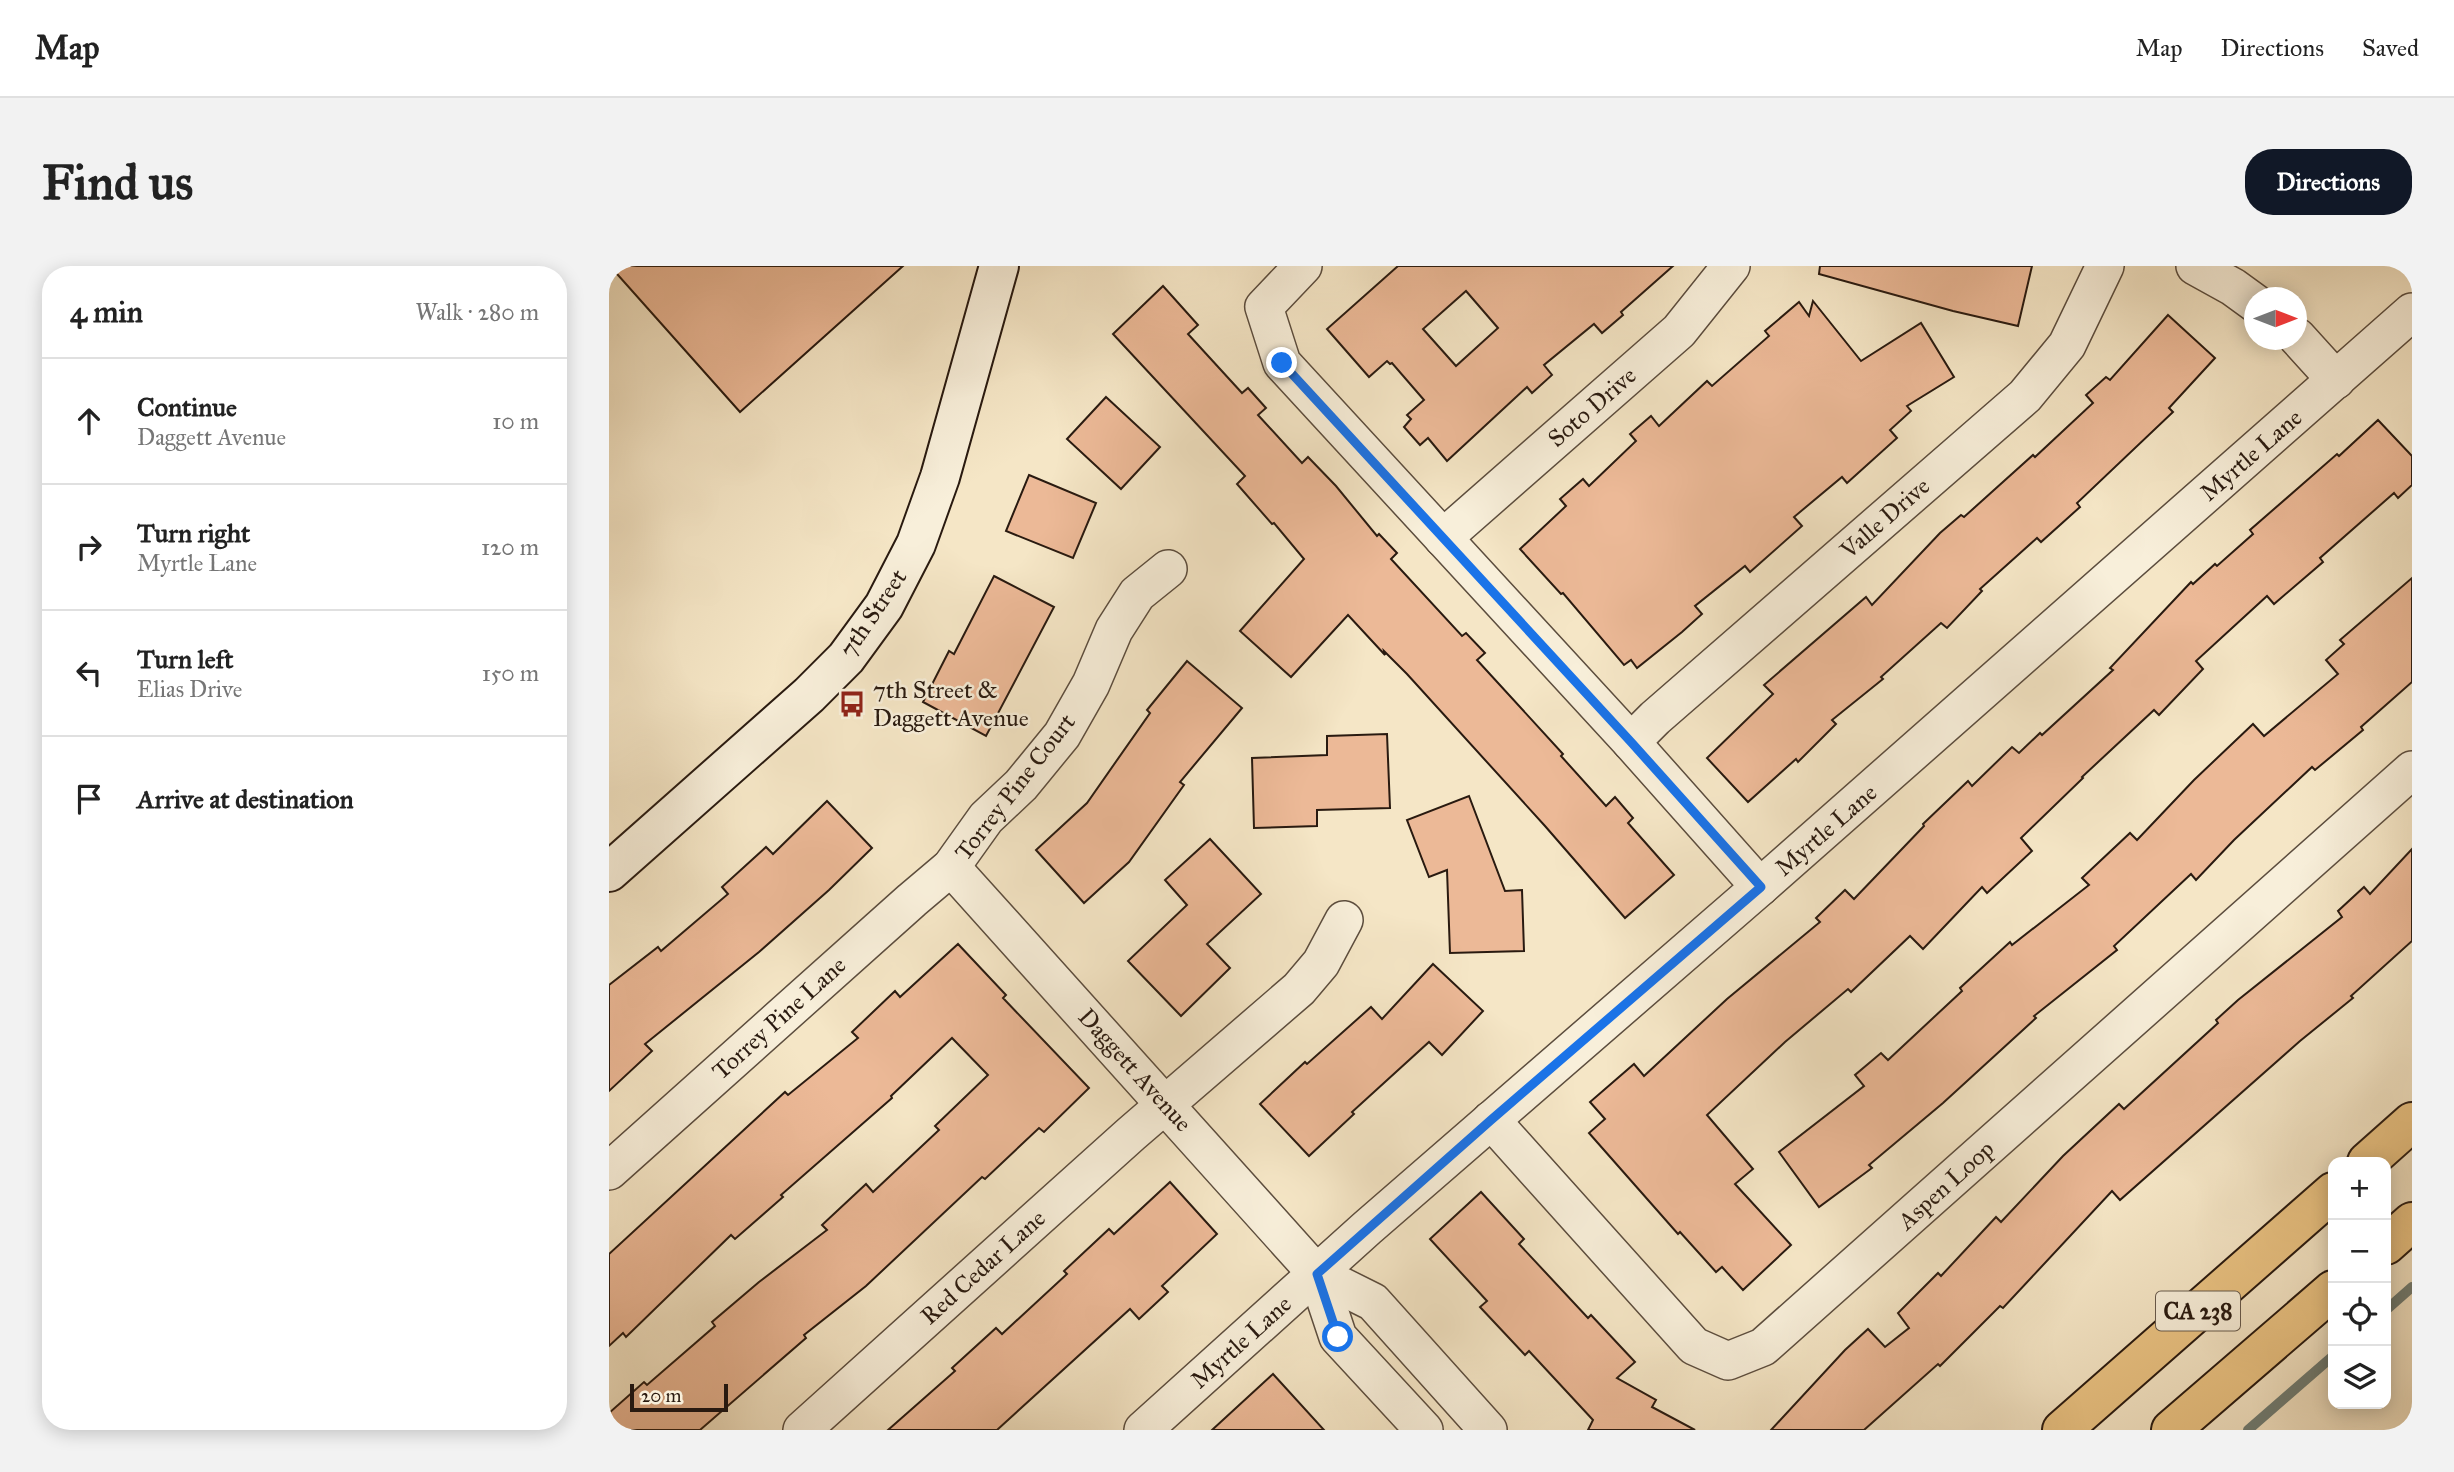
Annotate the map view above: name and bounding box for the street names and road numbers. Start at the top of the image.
street label: Soto Drive [1542,360,1642,454]
street label: Myrtle Lane [2194,403,2308,507]
street label: Valle Drive [1833,471,1936,566]
street label: 7th Street [833,563,914,663]
street label: Torrey Pine Court [948,707,1082,866]
street label: Myrtle Lane [1769,778,1883,882]
street label: Torrey Pine Lane [706,950,852,1086]
street label: Daggett Avenue [1072,1002,1198,1138]
street label: Aspen Loop [1891,1134,2000,1237]
street label: Red Cedar Lane [914,1203,1052,1331]
street label: Myrtle Lane [1184,1289,1298,1395]
road number: CA 238 [2156,1292,2240,1330]

